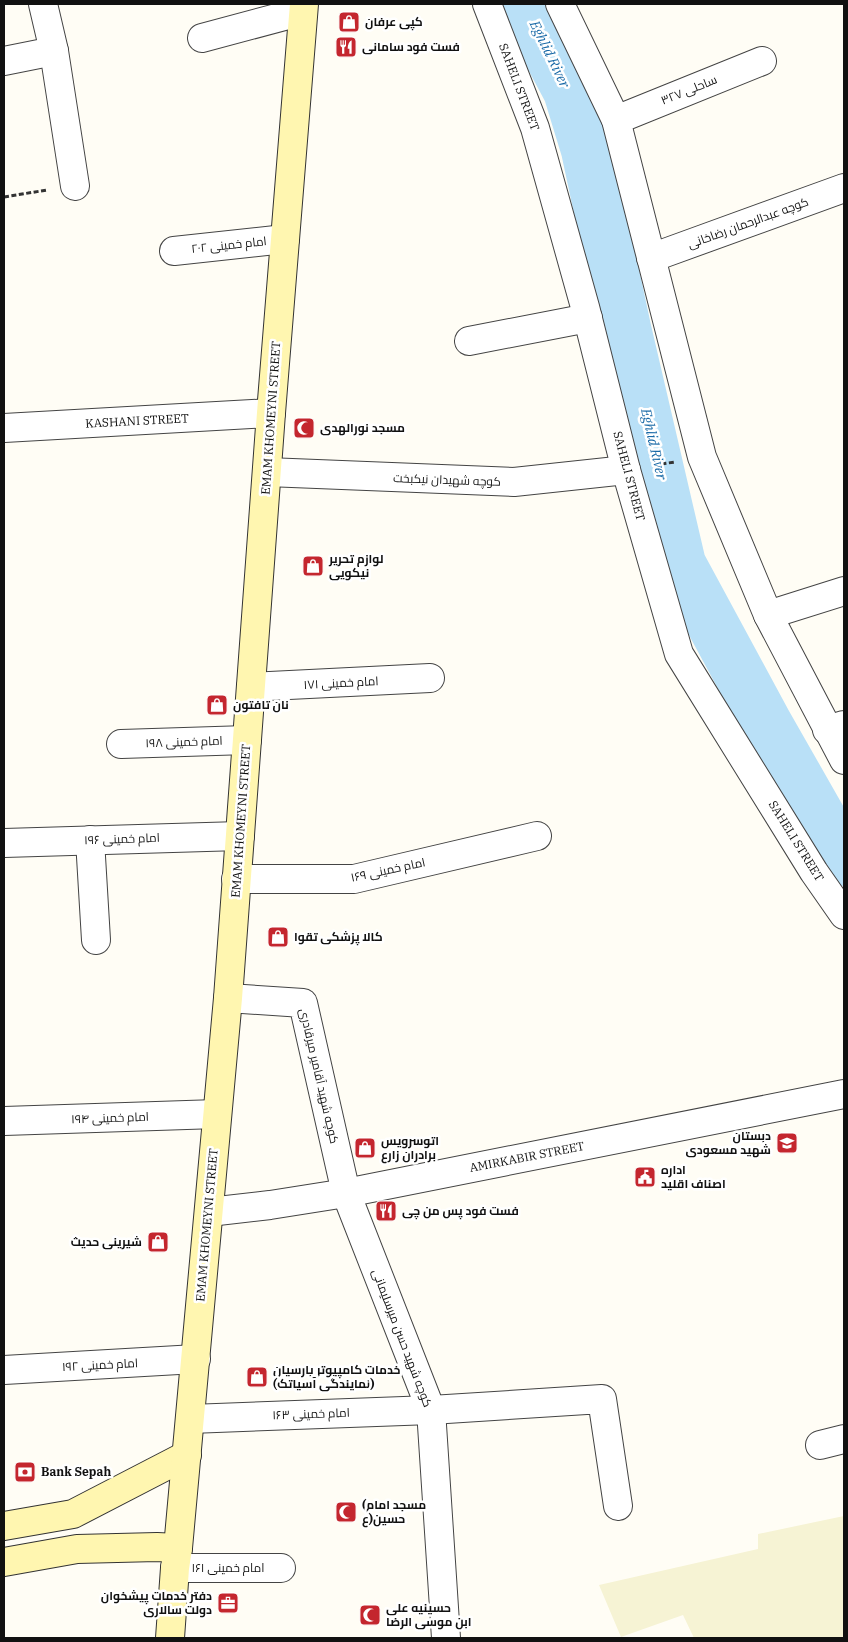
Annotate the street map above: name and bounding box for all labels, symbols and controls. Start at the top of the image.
shop icon: کپی عرفان [337,10,361,34]
place label: کپی عرفان [365,14,423,31]
water label: Eghlid River [526,16,574,91]
restaurant icon: فست فود سامانی [334,35,358,59]
place label: فست فود سامانی [362,39,460,55]
street label: SAHELI STREET [496,41,543,133]
street label: ساحلی ۳۲۷ [659,71,719,108]
street label: کوچه عبدالرحمان رضاخانی [685,194,811,253]
street label: امام خمینی ۲۰۲ [191,233,267,257]
street label: EMAM KHOMEYNI STREET [258,340,283,495]
water label: Eghlid River [637,406,671,482]
street label: KASHANI STREET [85,410,189,431]
mosque icon: مسجد نورالهدی [292,416,316,440]
place label: مسجد نورالهدی [320,420,405,436]
street label: SAHELI STREET [610,429,649,523]
street label: کوچه شهیدان نیکبخت [393,470,501,491]
place label: لوازم تحریر نیکویی [328,551,384,581]
shop icon: لوازم تحریر نیکویی [301,554,325,578]
street label: امام خمینی ۱۷۱ [303,673,379,693]
shop icon: نان تافتون [205,693,229,717]
place label: نان تافتون [233,697,289,713]
street label: امام خمینی ۱۹۸ [145,733,223,751]
street label: EMAM KHOMEYNI STREET [228,743,253,898]
street label: SAHELI STREET [766,798,827,884]
street label: امام خمینی ۱۹۶ [84,830,160,848]
street label: امام خمینی ۱۶۹ [349,854,427,886]
shop icon: کالا پزشکی تقوا [266,925,290,949]
place label: کالا پزشکی تقوا [294,929,383,946]
street label: کوچه شهید آقامیر میرقادری [295,1007,342,1145]
street label: امام خمینی ۱۹۴ [71,1109,149,1127]
place label: دبستان شهید مسعودی [685,1128,771,1158]
school or university icon: دبستان شهید مسعودی [775,1131,799,1155]
place label: اتوسرویس برادران زارع [381,1133,439,1164]
shop icon: اتوسرویس برادران زارع [353,1136,377,1160]
street label: AMIRKABIR STREET [468,1138,586,1175]
street label: EMAM KHOMEYNI STREET [192,1147,221,1302]
place label: اداره اصناف اقلید [661,1162,726,1191]
public building icon: اداره اصناف اقلید [633,1165,657,1189]
restaurant icon: فست فود پس من چی [374,1199,398,1223]
place label: فست فود پس من چی [402,1203,519,1220]
shop icon: شیرینی حدیث [146,1230,170,1254]
place label: شیرینی حدیث [71,1234,142,1250]
street label: کوچه شهید حسن میرسلیمانی [367,1267,436,1410]
street label: امام خمینی ۱۹۲ [62,1355,138,1375]
place label: خدمات کامپیوتر پارسیان (نمایندگی آسیاتک) [273,1362,401,1392]
shop icon: خدمات کامپیوتر پارسیان (نمایندگی آسیاتک) [245,1365,269,1389]
street label: امام خمینی ۱۶۳ [272,1405,350,1423]
bank icon: Bank Sepah [13,1460,37,1484]
place label: Bank Sepah [41,1464,111,1479]
place label: (مسجد امام حسین(ع [362,1497,426,1528]
mosque icon: (مسجد امام حسین(ع [334,1500,358,1524]
street label: امام خمینی ۱۶۱ [191,1560,265,1576]
place label: دفتر خدمات پیشخوان دولت سالاری [101,1588,212,1618]
office icon: دفتر خدمات پیشخوان دولت سالاری [216,1591,240,1615]
place label: حسینیه علی ابن موسی الرضا [386,1600,471,1630]
mosque icon: حسینیه علی ابن موسی الرضا [358,1603,382,1627]

